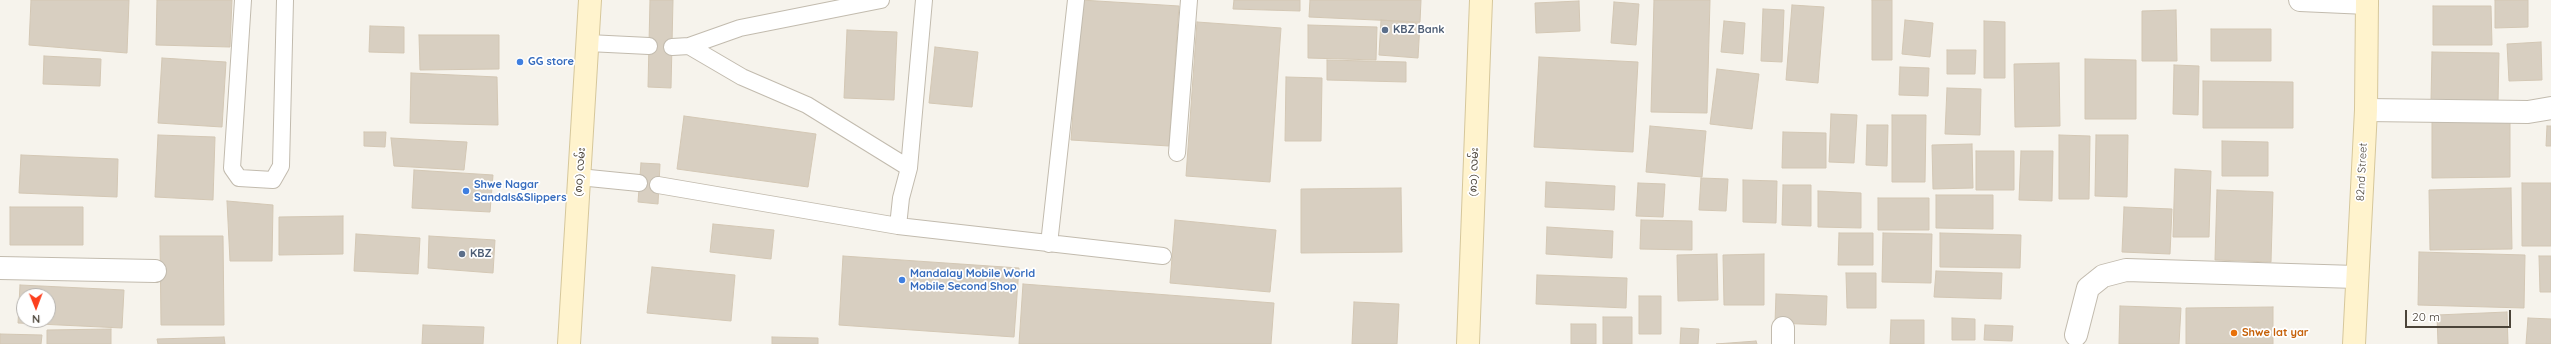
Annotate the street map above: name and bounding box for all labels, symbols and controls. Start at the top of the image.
place label: KBZ Bank [1393,23,1445,37]
marker: KBZ Bank [1380,25,1390,35]
place label: GG store [528,55,574,69]
marker: GG store [515,57,525,67]
street label: 82nd Street [2354,143,2370,201]
street label: (၈၀) လမ်း [572,147,588,197]
street label: (၈၁) လမ်း [1467,147,1481,197]
place label: Shwe Nagar Sandals&Slippers [474,178,566,204]
marker: Shwe Nagar Sandals&Slippers [461,186,471,196]
place label: KBZ [470,247,492,261]
marker: KBZ [457,249,467,259]
place label: Mandalay Mobile World Mobile Second Shop [910,267,1035,293]
marker: Mandalay Mobile World Mobile Second Shop [897,275,907,285]
north arrow [16,288,56,328]
scale bar [2407,302,2513,328]
text: 20 m [2412,309,2440,324]
text: N [32,312,40,326]
place label: Shwe lat yar [2242,326,2309,340]
marker: Shwe lat yar [2229,328,2239,338]

